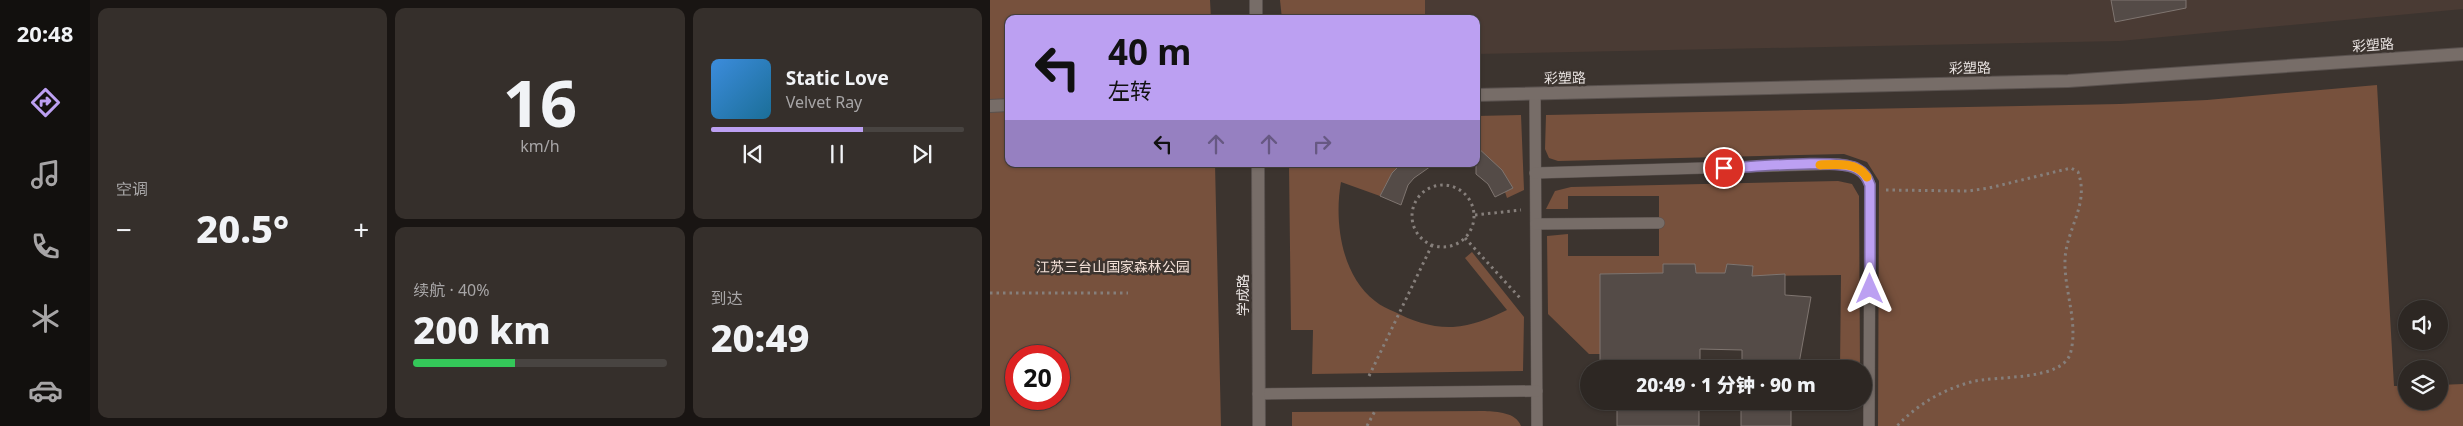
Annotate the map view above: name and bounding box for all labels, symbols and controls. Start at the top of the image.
text: 20:48 [17,18,73,48]
text: 40 m [1108,28,1191,75]
street label: 彩塑路 [2351,34,2395,55]
icon: left [1025,35,1090,100]
text: 16 [503,58,577,146]
street label: 彩塑路 [1949,58,1991,77]
text: Static Love [786,65,889,91]
street label: 彩塑路 [1544,68,1586,87]
text: 左转 [1108,75,1152,105]
icon: directions [28,85,63,120]
text: Velvet Ray [786,91,862,113]
icon: left [1149,130,1177,158]
icon: ahead [1202,130,1230,158]
icon: ahead [1255,130,1283,158]
icon: right [1308,130,1336,158]
text: km/h [520,135,560,157]
icon: previous [739,140,767,168]
icon: pause [823,140,851,168]
icon: next [908,140,936,168]
pin [1703,147,1745,189]
icon: arrive [1710,154,1738,182]
icon: music [28,157,63,192]
text: 空调 [116,178,148,200]
text: 20.5° [196,202,289,254]
text: − [116,210,132,248]
text: + [353,210,369,248]
icon: phone [28,229,63,264]
park label: 江苏三台山国家森林公园 [1036,257,1190,276]
position arrow [1843,262,1895,314]
street label: 学成路 [1233,274,1252,316]
text: 续航 · 40% [413,279,490,301]
text: 到达 [711,287,743,309]
map controls [2398,300,2448,410]
button: sound [2398,300,2448,350]
icon: climate [28,301,63,336]
text: 200 km [413,303,551,355]
text: 20:49 [711,311,809,363]
speed limit sign: 20 [1005,345,1070,410]
button: layers [2398,360,2448,410]
text: 20:49 · 1 分钟 · 90 m [1636,372,1816,398]
icon: car [28,373,63,408]

